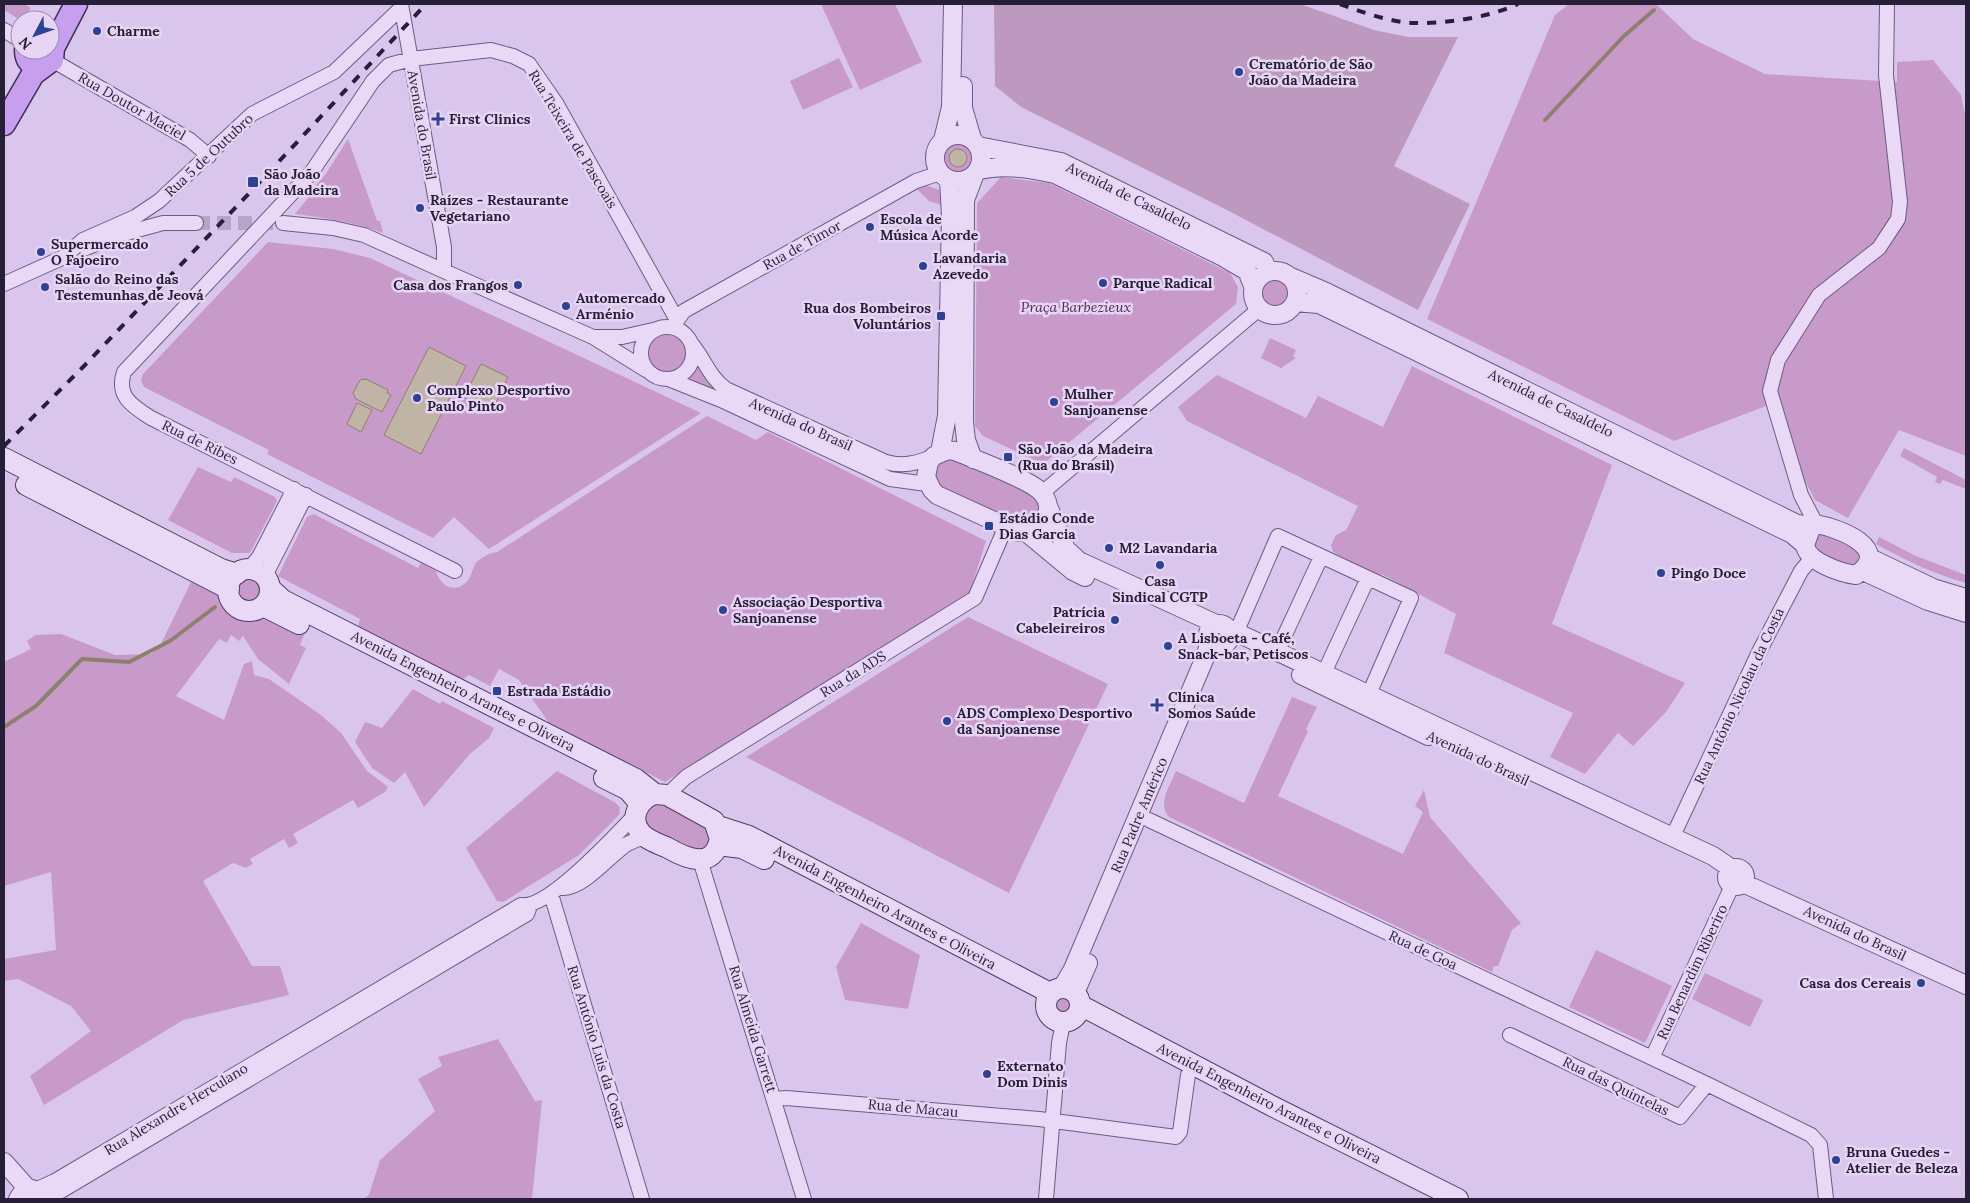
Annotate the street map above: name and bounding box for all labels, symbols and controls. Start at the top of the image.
north arrow [10,10,60,60]
place label: Charme [107,22,160,40]
marker: Charme [91,25,103,37]
text: N [15,33,36,54]
place label: Crematório de São João da Madeira [1249,55,1373,89]
street label: Rua Teixeira de Pascoais [524,66,622,212]
marker: Crematório de São João da Madeira [1233,66,1245,78]
street label: Rua Doutor Maciel [75,68,189,144]
street label: Avenida do Brasil [403,68,441,181]
street label: Rua 5 de Outubro [161,109,257,201]
place label: First Clinics [449,110,531,128]
marker: First Clinics [431,112,445,126]
street label: Avenida de Casaldelo [1063,157,1194,234]
place label: São João da Madeira [264,165,339,199]
marker: São João da Madeira [246,175,260,189]
place label: Raízes - Restaurante Vegetariano [430,191,569,225]
marker: Raízes - Restaurante Vegetariano [414,202,426,214]
place label: Escola de Música Acorde [880,210,979,244]
street label: Rua de Timor [759,216,845,274]
marker: Escola de Música Acorde [864,221,876,233]
place label: Supermercado O Fajoeiro [51,235,149,269]
marker: Supermercado O Fajoeiro [35,246,47,258]
place label: Lavandaria Azevedo [933,249,1007,283]
marker: Lavandaria Azevedo [917,260,929,272]
place label: Salão do Reino das Testemunhas de Jeová [55,270,204,304]
place label: Parque Radical [1113,274,1213,292]
place label: Casa dos Frangos [393,276,508,294]
marker: Parque Radical [1097,277,1109,289]
marker: Casa dos Frangos [512,279,524,291]
marker: Salão do Reino das Testemunhas de Jeová [39,281,51,293]
place label: Automercado Arménio [576,289,665,323]
park label: Praça Barbezieux [1021,298,1132,316]
place label: Rua dos Bombeiros Voluntários [804,299,931,333]
marker: Automercado Arménio [560,300,572,312]
marker: Rua dos Bombeiros Voluntários [935,310,947,322]
street label: Avenida de Casaldelo [1485,364,1616,441]
place label: Complexo Desportivo Paulo Pinto [427,381,570,415]
place label: Mulher Sanjoanense [1064,385,1148,419]
marker: Complexo Desportivo Paulo Pinto [411,392,423,404]
street label: Avenida do Brasil [746,393,856,455]
marker: Mulher Sanjoanense [1048,396,1060,408]
street label: Rua de Ribes [159,416,241,468]
place label: São João da Madeira (Rua do Brasil) [1018,440,1153,474]
marker: São João da Madeira (Rua do Brasil) [1002,451,1014,463]
place label: Estádio Conde Dias Garcia [999,509,1095,543]
marker: Estádio Conde Dias Garcia [983,520,995,532]
place label: M2 Lavandaria [1119,539,1218,557]
marker: M2 Lavandaria [1103,542,1115,554]
marker: Casa Sindical CGTP [1154,559,1166,571]
place label: Pingo Doce [1671,564,1747,582]
marker: Pingo Doce [1655,567,1667,579]
place label: Casa Sindical CGTP [1112,572,1208,606]
place label: Associação Desportiva Sanjoanense [733,593,883,627]
place label: Patrícia Cabeleireiros [1016,603,1106,637]
marker: Associação Desportiva Sanjoanense [717,604,729,616]
street label: Rua António Nicolau da Costa [1690,605,1788,787]
marker: Patrícia Cabeleireiros [1109,614,1121,626]
street label: Avenida Engenheiro Arantes e Oliveira [347,626,578,756]
place label: A Lisboeta - Café, Snack-bar, Petiscos [1178,629,1308,663]
marker: A Lisboeta - Café, Snack-bar, Petiscos [1162,640,1174,652]
street label: Rua da ADS [817,647,889,701]
place label: Estrada Estádio [507,682,611,700]
marker: Estrada Estádio [491,685,503,697]
place label: Clínica Somos Saúde [1168,688,1256,722]
marker: Clínica Somos Saúde [1150,698,1164,712]
place label: ADS Complexo Desportivo da Sanjoanense [957,704,1132,738]
marker: ADS Complexo Desportivo da Sanjoanense [941,715,953,727]
street label: Avenida do Brasil [1423,726,1532,790]
street label: Rua Padre Américo [1107,755,1171,875]
street label: Avenida Engenheiro Arantes e Oliveira [770,840,999,973]
street label: Avenida do Brasil [1800,901,1909,965]
street label: Rua Benardim Riberiro [1653,902,1731,1042]
street label: Rua de Goa [1386,926,1460,974]
street label: Rua António Luis da Costa [564,963,630,1131]
street label: Rua Almeida Garrett [725,963,781,1095]
place label: Casa dos Cereais [1799,974,1911,992]
marker: Casa dos Cereais [1915,977,1927,989]
street label: Avenida Engenheiro Arantes e Oliveira [1153,1038,1384,1168]
street label: Rua das Quintelas [1560,1052,1672,1120]
place label: Externato Dom Dinis [997,1057,1068,1091]
street label: Rua Alexandre Herculano [101,1059,251,1159]
marker: Externato Dom Dinis [981,1068,993,1080]
street label: Rua de Macau [867,1095,959,1121]
place label: Bruna Guedes - Atelier de Beleza [1846,1143,1959,1177]
marker: Bruna Guedes - Atelier de Beleza [1830,1154,1842,1166]

